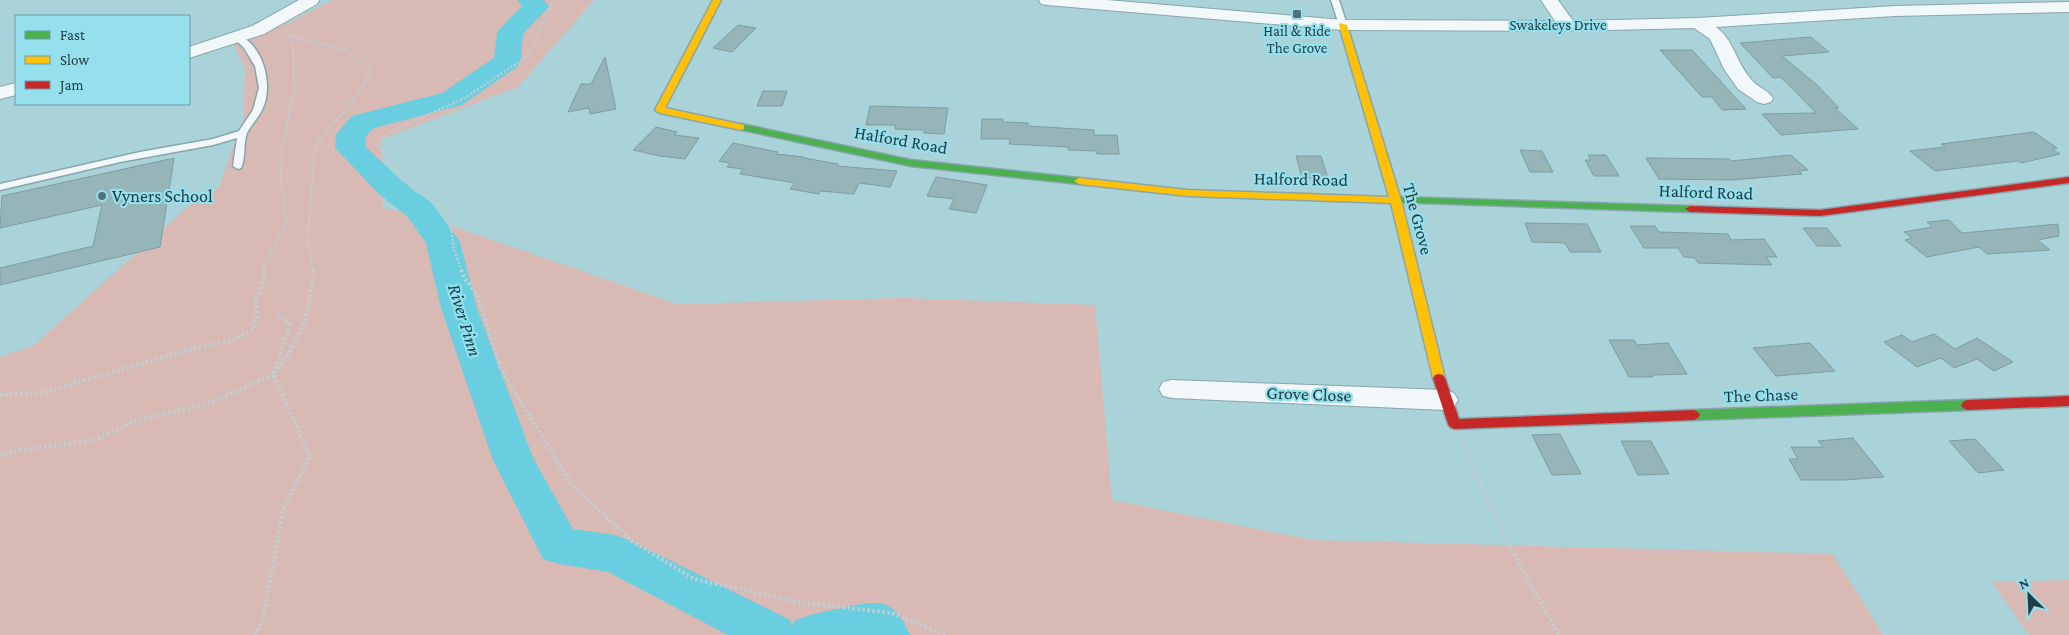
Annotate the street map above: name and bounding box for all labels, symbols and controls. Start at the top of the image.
marker: Hail & Ride The Grove [1291,8,1303,20]
legend [15,15,190,105]
street label: Swakeleys Drive [1509,17,1607,34]
place label: Hail & Ride The Grove [1263,23,1331,56]
text: Fast [60,27,86,43]
text: Slow [60,52,90,68]
text: Jam [58,77,83,94]
street label: Halford Road [853,122,950,158]
street label: Halford Road [1254,168,1349,190]
street label: Halford Road [1658,180,1754,204]
street label: The Grove [1399,181,1437,257]
place label: Vyners School [112,186,213,206]
marker: Vyners School [96,190,108,202]
water label: River Pinn [444,281,486,359]
street label: Grove Close [1266,383,1352,405]
street label: The Chase [1724,384,1799,406]
north arrow [2004,570,2054,620]
text: N [2016,574,2032,592]

